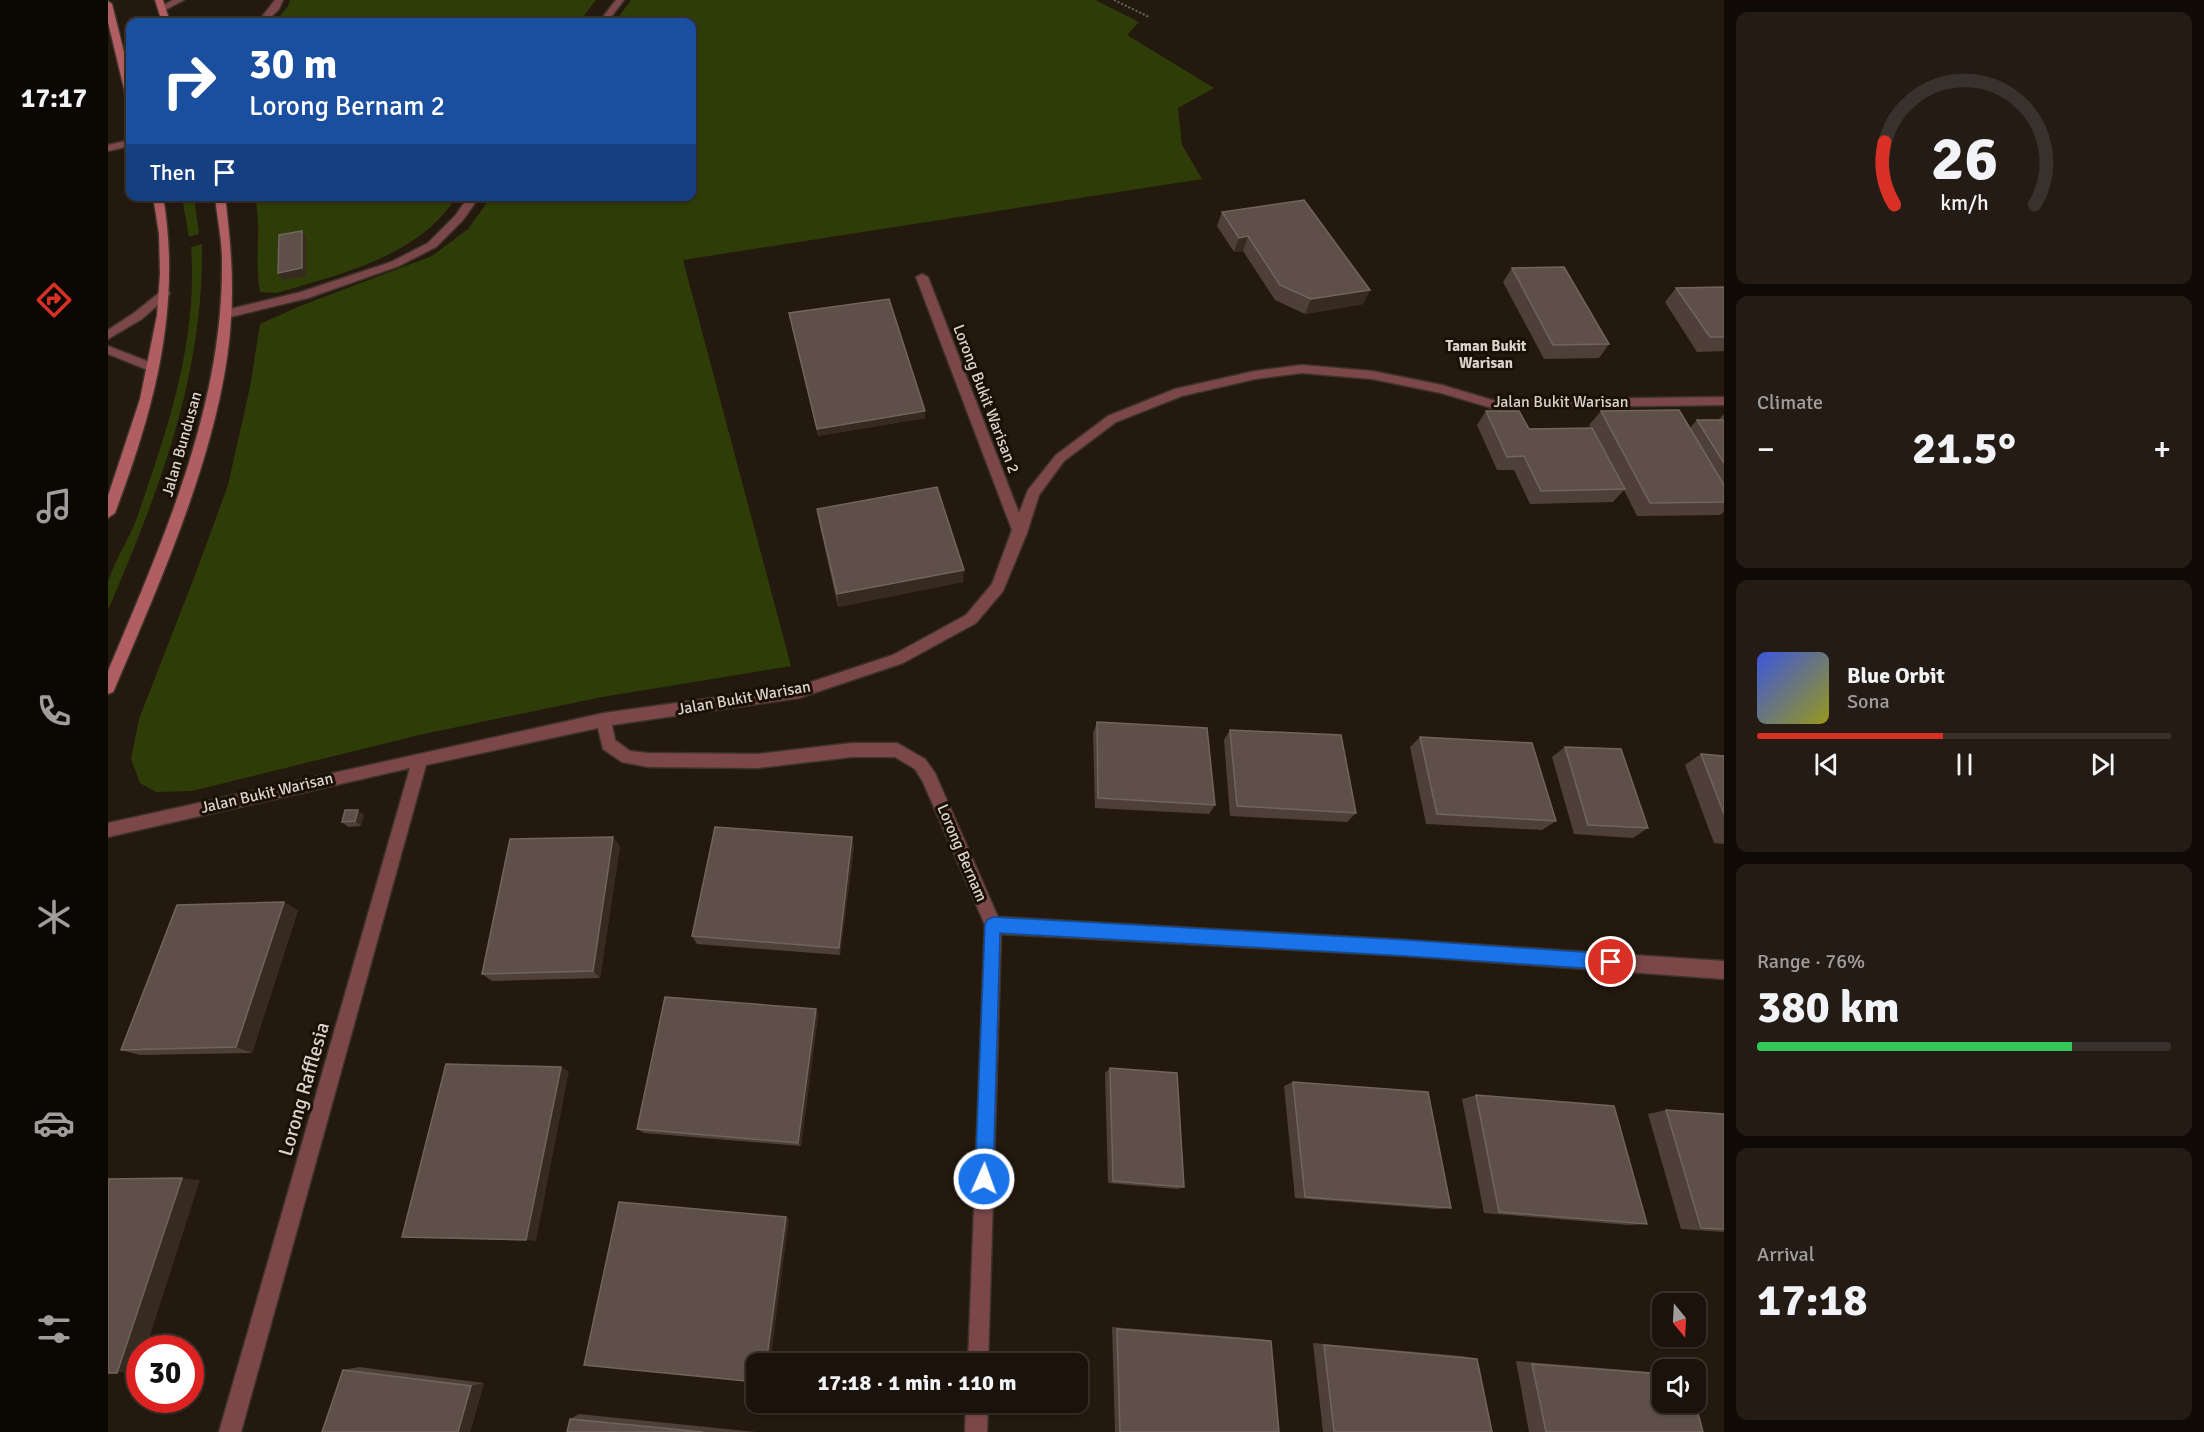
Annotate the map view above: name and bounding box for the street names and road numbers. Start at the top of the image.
street label: Lorong Bukit Warisan 2 [948,322,1024,476]
street label: Jalan Bundusan [157,389,207,499]
street label: Jalan Bukit Warisan [1493,392,1629,412]
street label: Jalan Bukit Warisan [676,676,812,720]
street label: Jalan Bukit Warisan [199,768,335,818]
street label: Lorong Bernam [932,801,992,905]
street label: Lorong Rafflesia [273,1019,335,1159]

